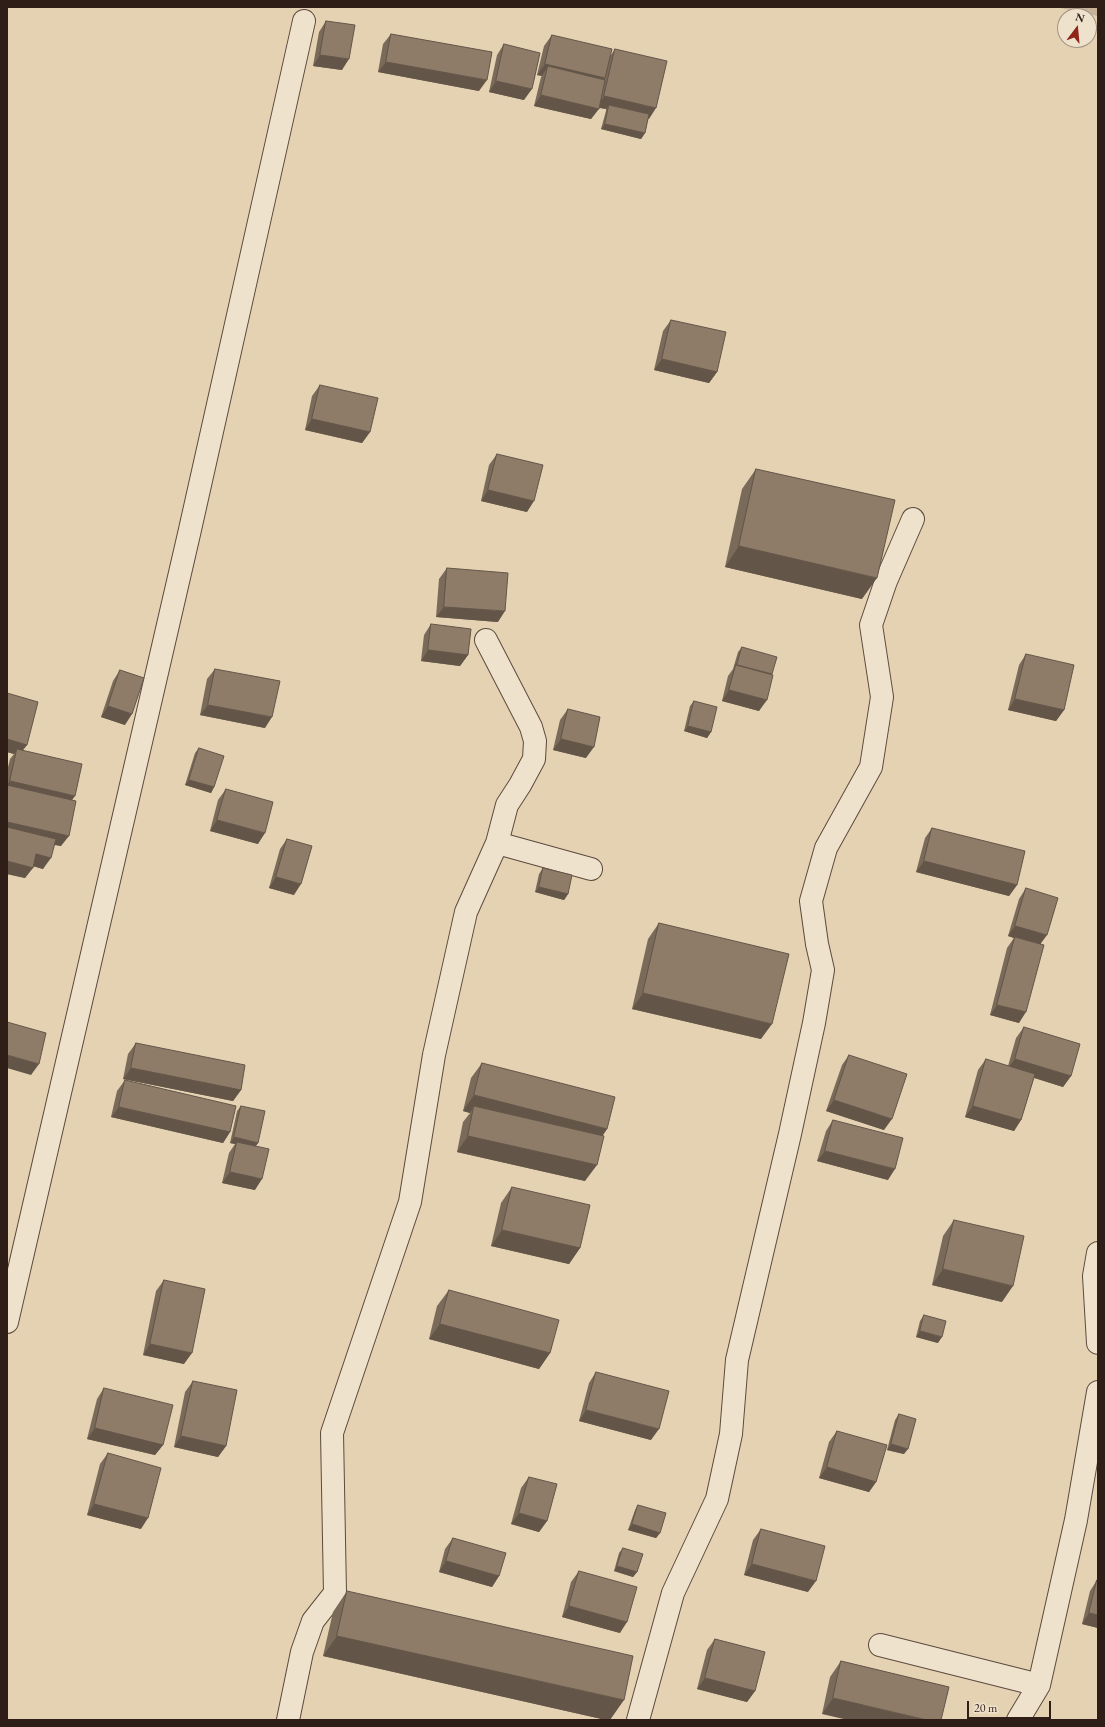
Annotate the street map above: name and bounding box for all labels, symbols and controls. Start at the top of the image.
north arrow [1057,8,1097,48]
text: N [1074,9,1086,25]
scale bar [969,1693,1053,1719]
text: 20 m [974,1700,997,1716]

